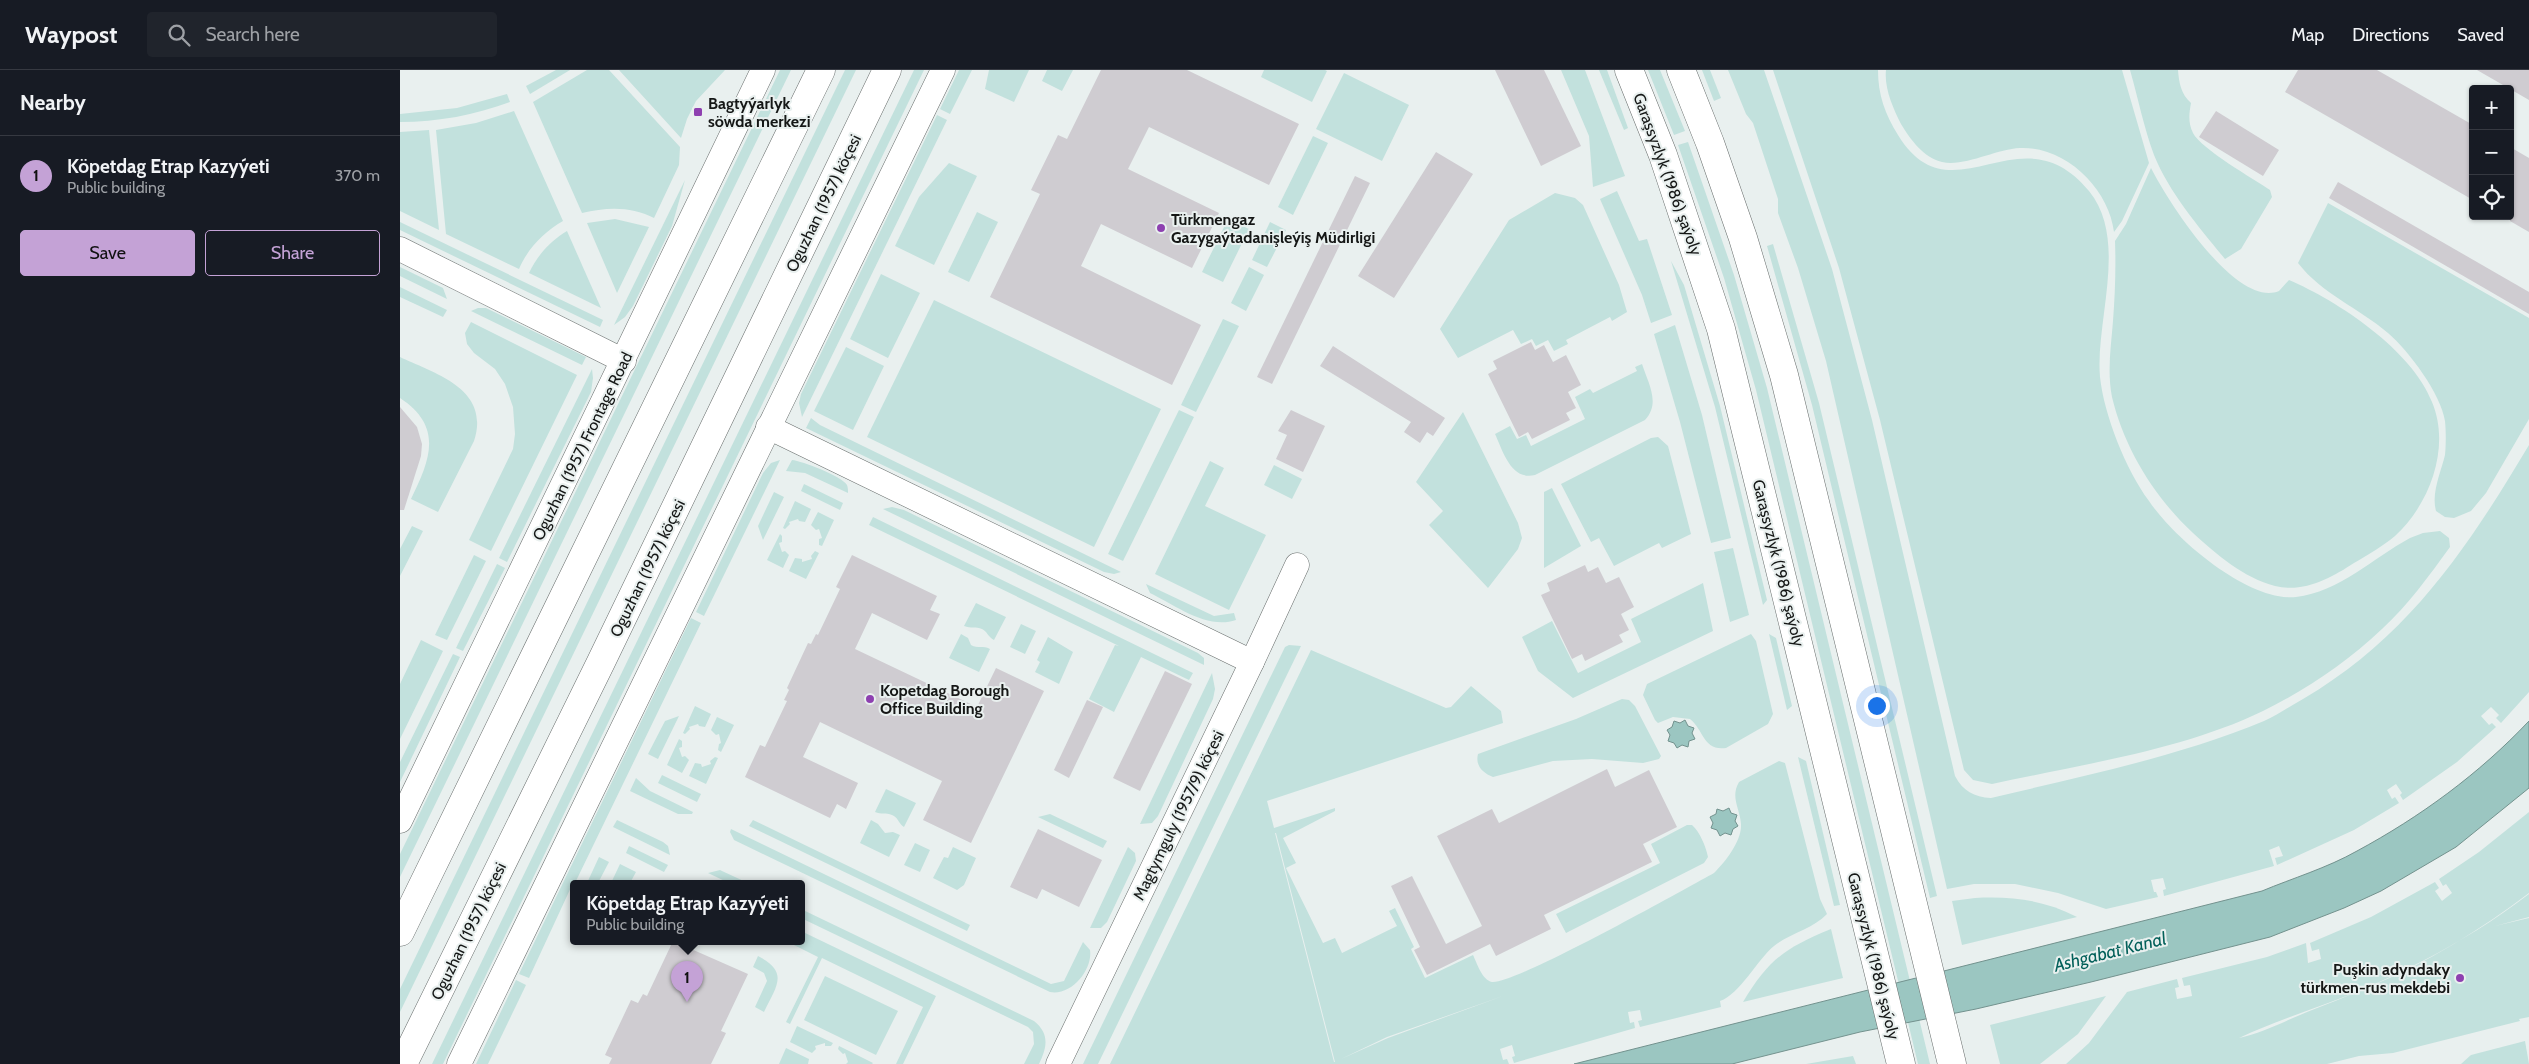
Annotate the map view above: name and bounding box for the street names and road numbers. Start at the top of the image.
street label: Garaşsyzlyk (1986) şaýoly [1629,90,1706,258]
street label: Oguzhan (1957) köçesi [782,131,865,275]
street label: Oguzhan (1957) Frontage Road [528,349,636,544]
street label: Garaşsyzlyk (1986) şaýoly [1749,478,1808,649]
street label: Oguzhan (1957) köçesi [606,496,689,640]
street label: Magtymguly (1957/9) köçesi [1129,727,1228,903]
street label: Oguzhan (1957) köçesi [427,859,510,1003]
street label: Garaşsyzlyk (1986) şaýoly [1844,871,1903,1042]

